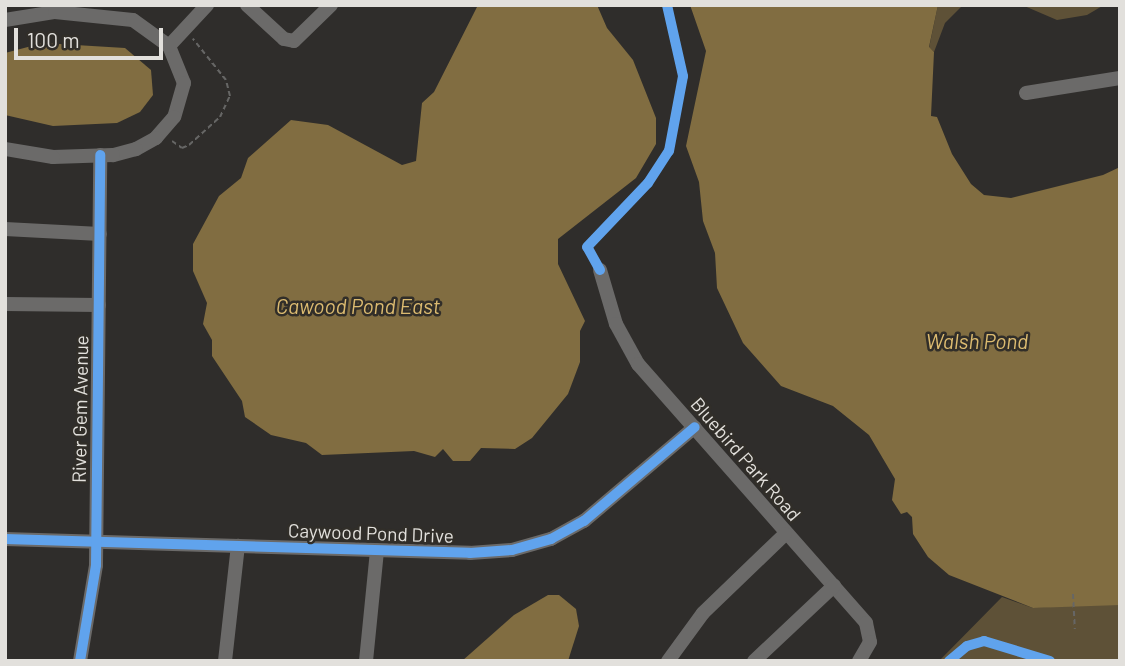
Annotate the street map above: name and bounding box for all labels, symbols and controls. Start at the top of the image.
scale bar [18,14,166,58]
text: 100 m [27,27,80,52]
water label: Cawood Pond East [276,293,440,319]
water label: Walsh Pond [926,328,1028,354]
street label: River Gem Avenue [67,335,93,483]
street label: Bluebird Park Road [686,393,806,525]
street label: Caywood Pond Drive [288,519,454,547]

